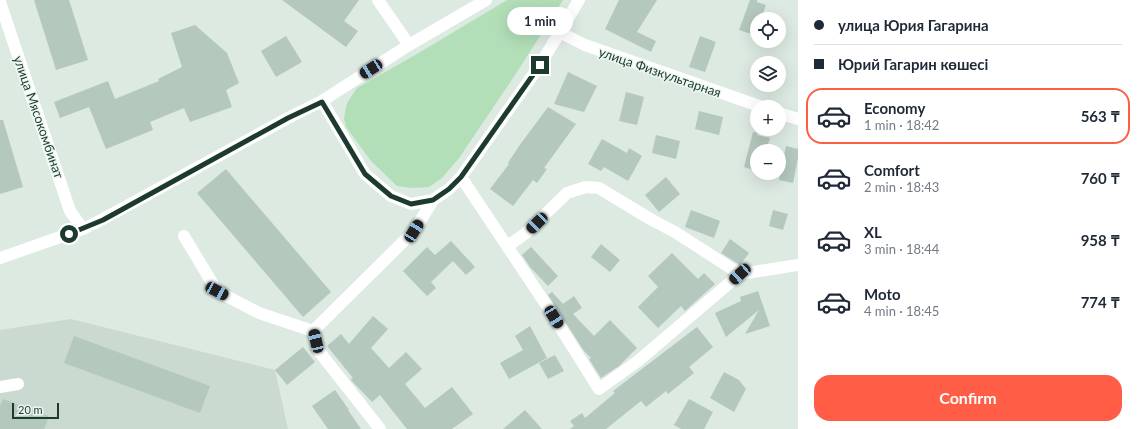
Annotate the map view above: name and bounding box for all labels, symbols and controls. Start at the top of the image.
callout: 1 min [507,7,573,35]
map controls [750,12,786,180]
button: locate [750,12,786,48]
text: 1 min [524,13,556,29]
text: улица Юрия Гагарина [838,16,989,34]
street label: улица Физкультарная [597,44,723,100]
street label: улица Мясокомбинат [10,53,68,181]
text: Юрий Гагарин көшесі [838,55,988,73]
route end [531,56,549,74]
button: layers [750,56,786,92]
car [358,57,384,81]
icon: car [816,98,852,134]
text: Economy [864,99,925,117]
button: + [750,100,786,136]
text: 563 ₸ [1081,107,1120,125]
text: 1 min · 18:42 [864,117,939,133]
button: − [750,144,786,180]
icon: car [816,160,852,196]
text: Comfort [864,161,920,179]
text: 760 ₸ [1081,169,1120,187]
text: 2 min · 18:43 [864,179,939,195]
car [524,210,550,236]
car [403,218,425,244]
icon: car [816,222,852,258]
text: XL [864,223,882,241]
route start [60,225,78,243]
text: 958 ₸ [1081,231,1120,249]
text: 3 min · 18:44 [864,241,939,257]
car [727,262,753,286]
car [204,280,230,302]
icon: car [816,284,852,320]
text: Moto [864,285,901,303]
text: 774 ₸ [1081,293,1120,311]
text: 4 min · 18:45 [864,303,939,319]
car [543,304,565,330]
car [307,328,325,354]
button: Confirm [814,375,1122,421]
scale bar [12,401,59,420]
text: 20 m [18,403,43,416]

